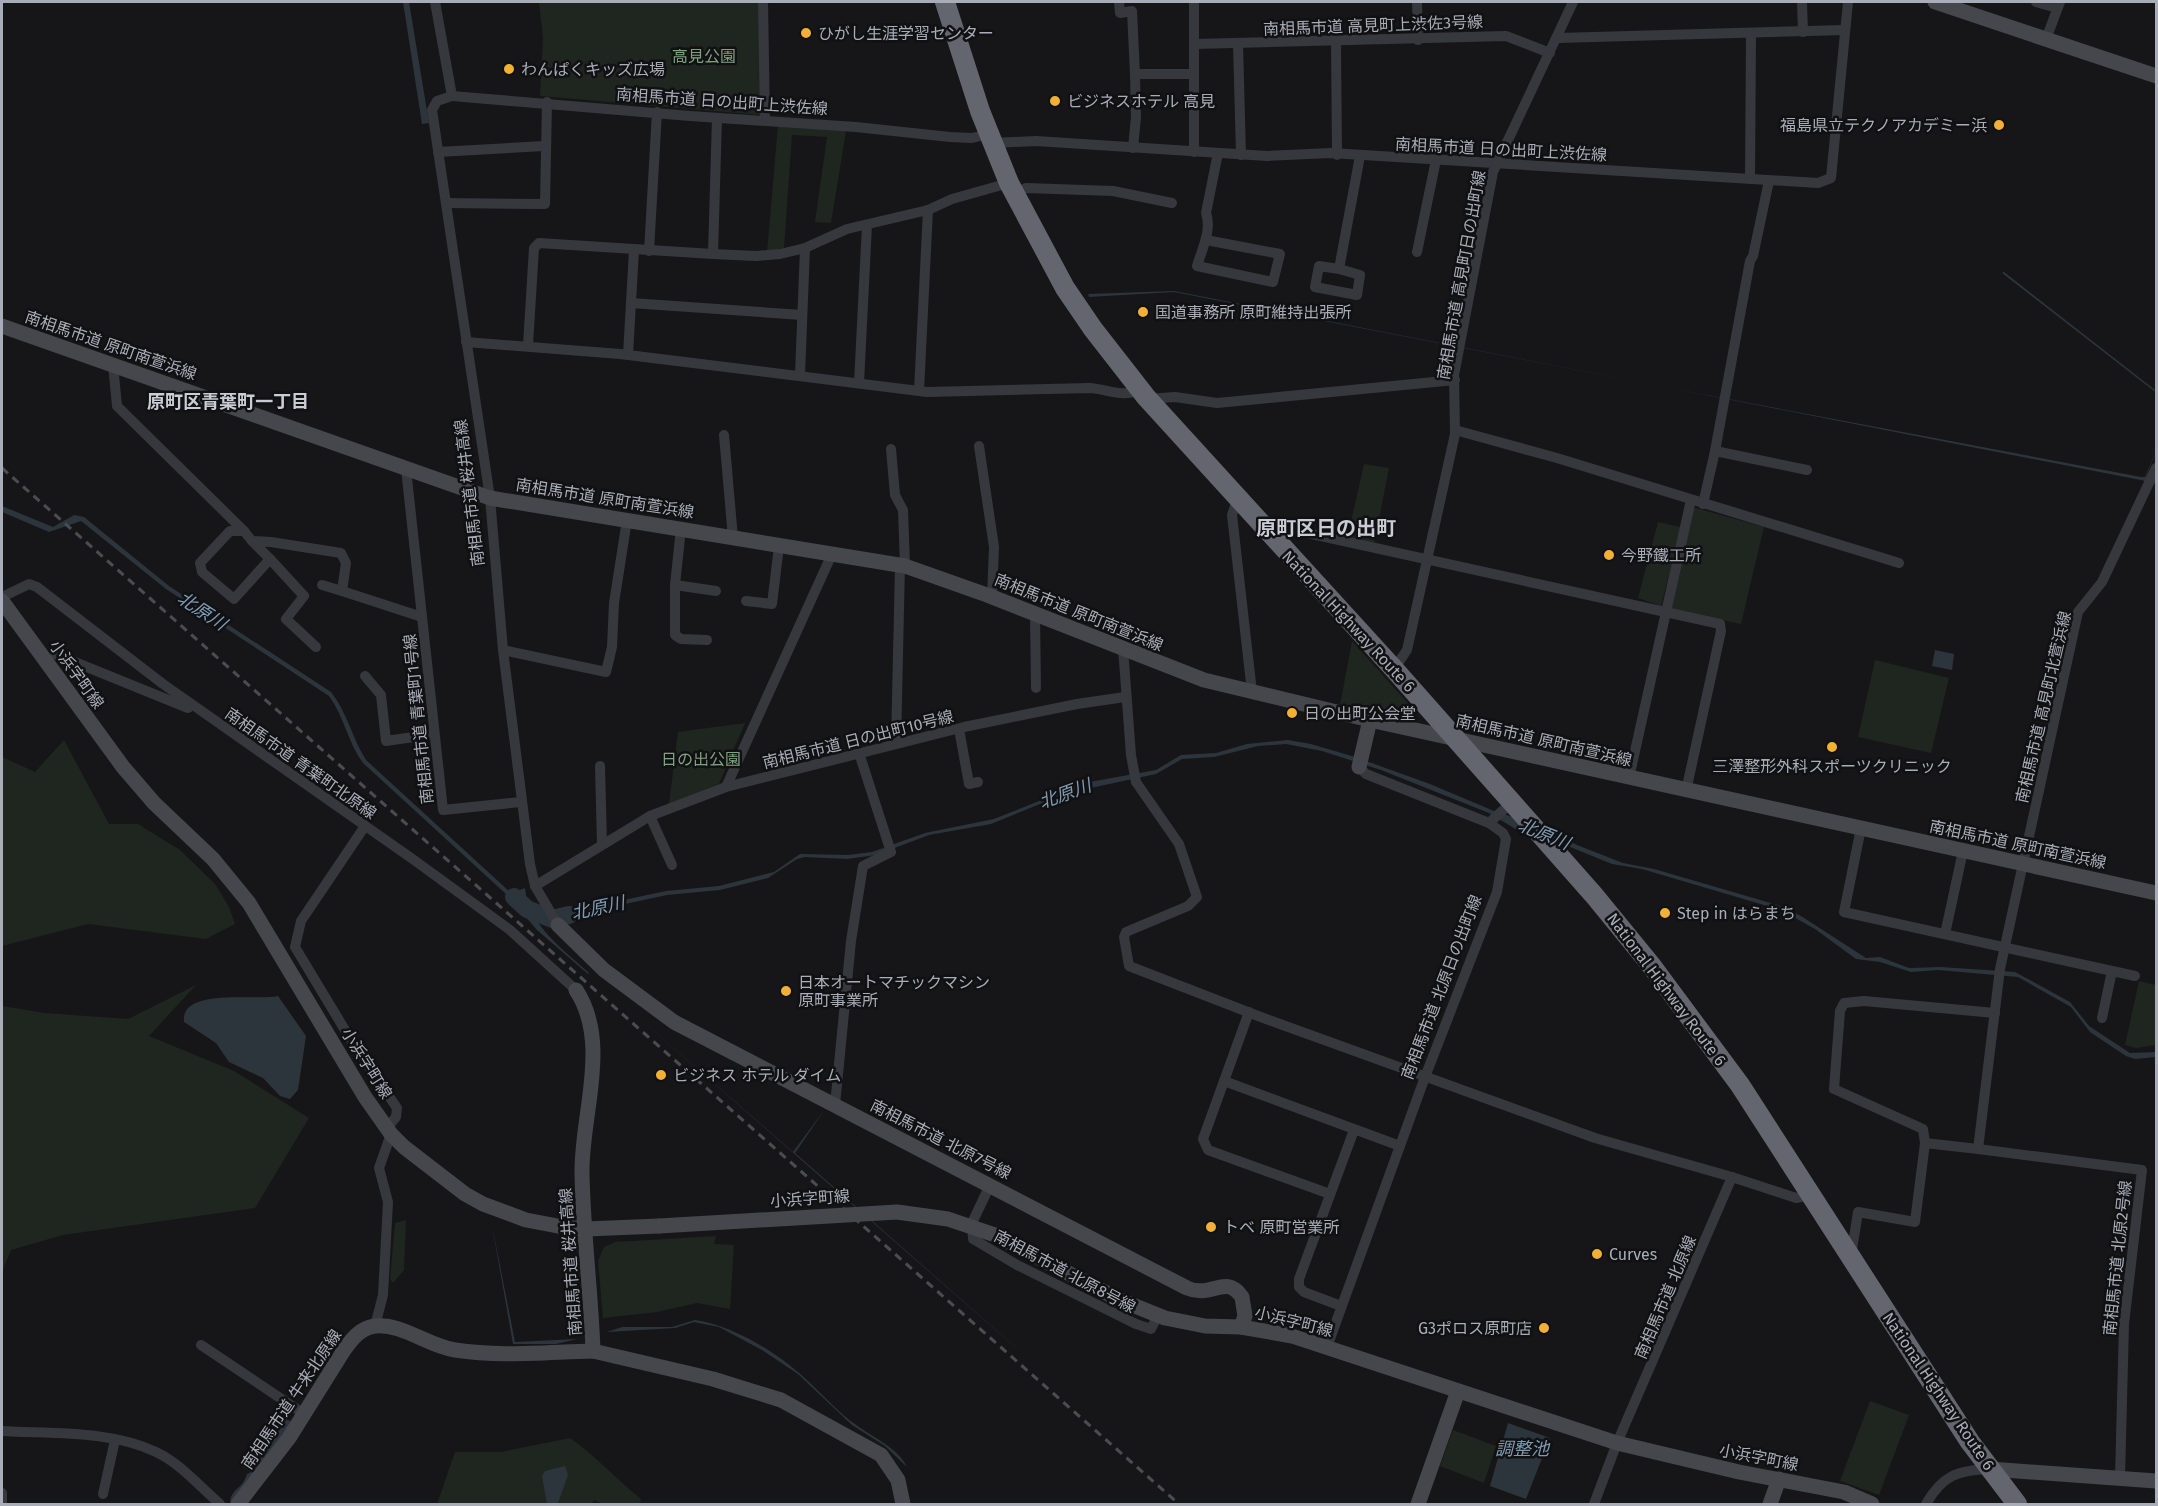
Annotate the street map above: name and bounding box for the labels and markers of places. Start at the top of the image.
place label: ひがし生涯学習センター [818,24,994,43]
marker: ひがし生涯学習センター [799,26,813,40]
place label: わんぱくキッズ広場 [521,60,665,79]
marker: わんぱくキッズ広場 [502,62,516,76]
place label: ビジネスホテル 高見 [1067,92,1215,111]
marker: ビジネスホテル 高見 [1048,94,1062,108]
place label: 福島県立テクノアカデミー浜 [1780,116,1987,135]
marker: 福島県立テクノアカデミー浜 [1992,118,2006,132]
place label: 国道事務所 原町維持出張所 [1155,303,1351,322]
marker: 国道事務所 原町維持出張所 [1136,305,1150,319]
place label: 今野鐵工所 [1621,546,1701,565]
marker: 今野鐵工所 [1602,548,1616,562]
place label: 日の出町公会堂 [1304,704,1416,723]
marker: 日の出町公会堂 [1285,706,1299,720]
marker: 三澤整形外科スポーツクリニック [1825,740,1839,754]
place label: 三澤整形外科スポーツクリニック [1712,757,1952,776]
place label: Step in はらまち [1677,904,1796,923]
marker: Step in はらまち [1658,906,1672,920]
place label: 日本オートマチックマシン 原町事業所 [798,973,990,1010]
marker: 日本オートマチックマシン 原町事業所 [779,984,793,998]
place label: ビジネス ホテル ダイム [673,1066,841,1085]
marker: ビジネス ホテル ダイム [654,1068,668,1082]
place label: トベ 原町営業所 [1223,1218,1339,1237]
marker: トベ 原町営業所 [1204,1220,1218,1234]
place label: Curves [1609,1245,1657,1264]
marker: Curves [1590,1247,1604,1261]
place label: G3ポロス原町店 [1418,1319,1532,1338]
marker: G3ポロス原町店 [1537,1321,1551,1335]

